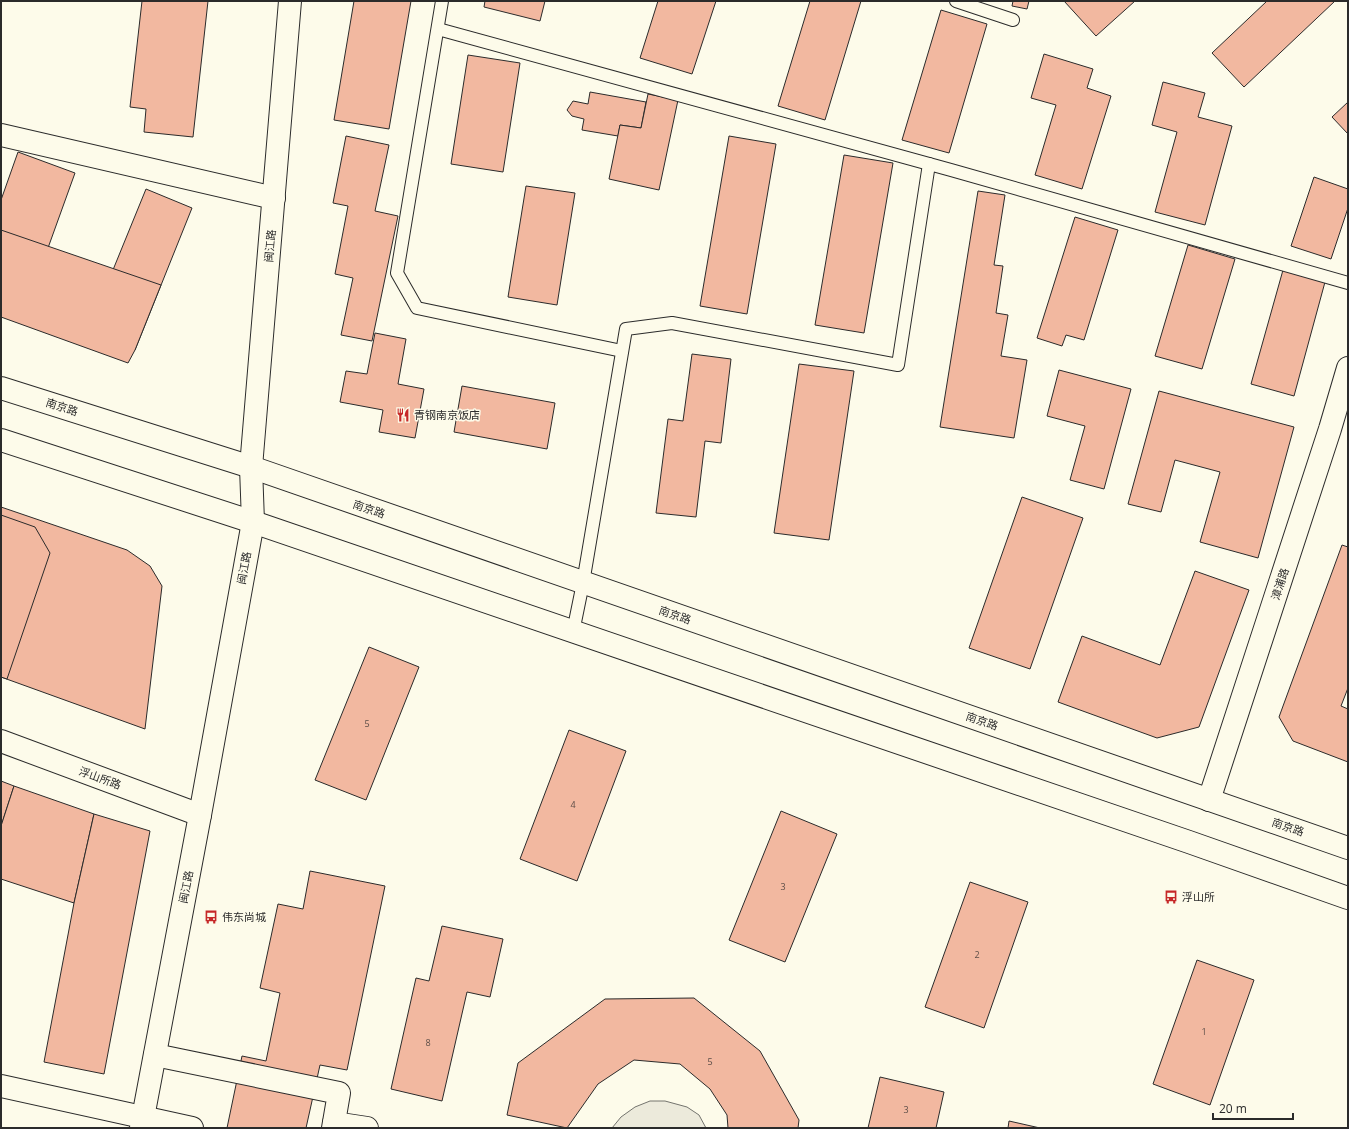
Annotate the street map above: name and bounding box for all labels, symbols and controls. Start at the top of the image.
street label: 闽江路 [261,229,278,263]
street label: 南京路 [44,394,80,419]
restaurant icon: 青钢南京饭店 [395,407,411,423]
place label: 青钢南京饭店 [414,407,480,422]
street label: 南京路 [351,496,387,521]
street label: 闽江路 [233,550,254,585]
street label: 漳浦路 [1267,566,1292,602]
street label: 南京路 [657,602,693,627]
street label: 南京路 [964,708,1000,733]
house number: 5 [364,717,370,730]
street label: 浮山所路 [77,763,123,792]
house number: 4 [570,798,576,811]
street label: 南京路 [1270,814,1306,839]
street label: 闽江路 [175,869,196,905]
house number: 3 [780,880,786,893]
bus stop icon: 浮山所 [1163,889,1179,905]
place label: 浮山所 [1182,889,1215,904]
bus stop icon: 伟东尚城 [203,909,219,925]
place label: 伟东尚城 [222,909,266,924]
house number: 2 [974,948,980,961]
house number: 1 [1201,1025,1207,1038]
house number: 8 [425,1036,431,1049]
house number: 5 [707,1055,713,1068]
scale bar [1213,1095,1293,1121]
text: 20 m [1219,1100,1247,1117]
house number: 3 [903,1103,909,1116]

